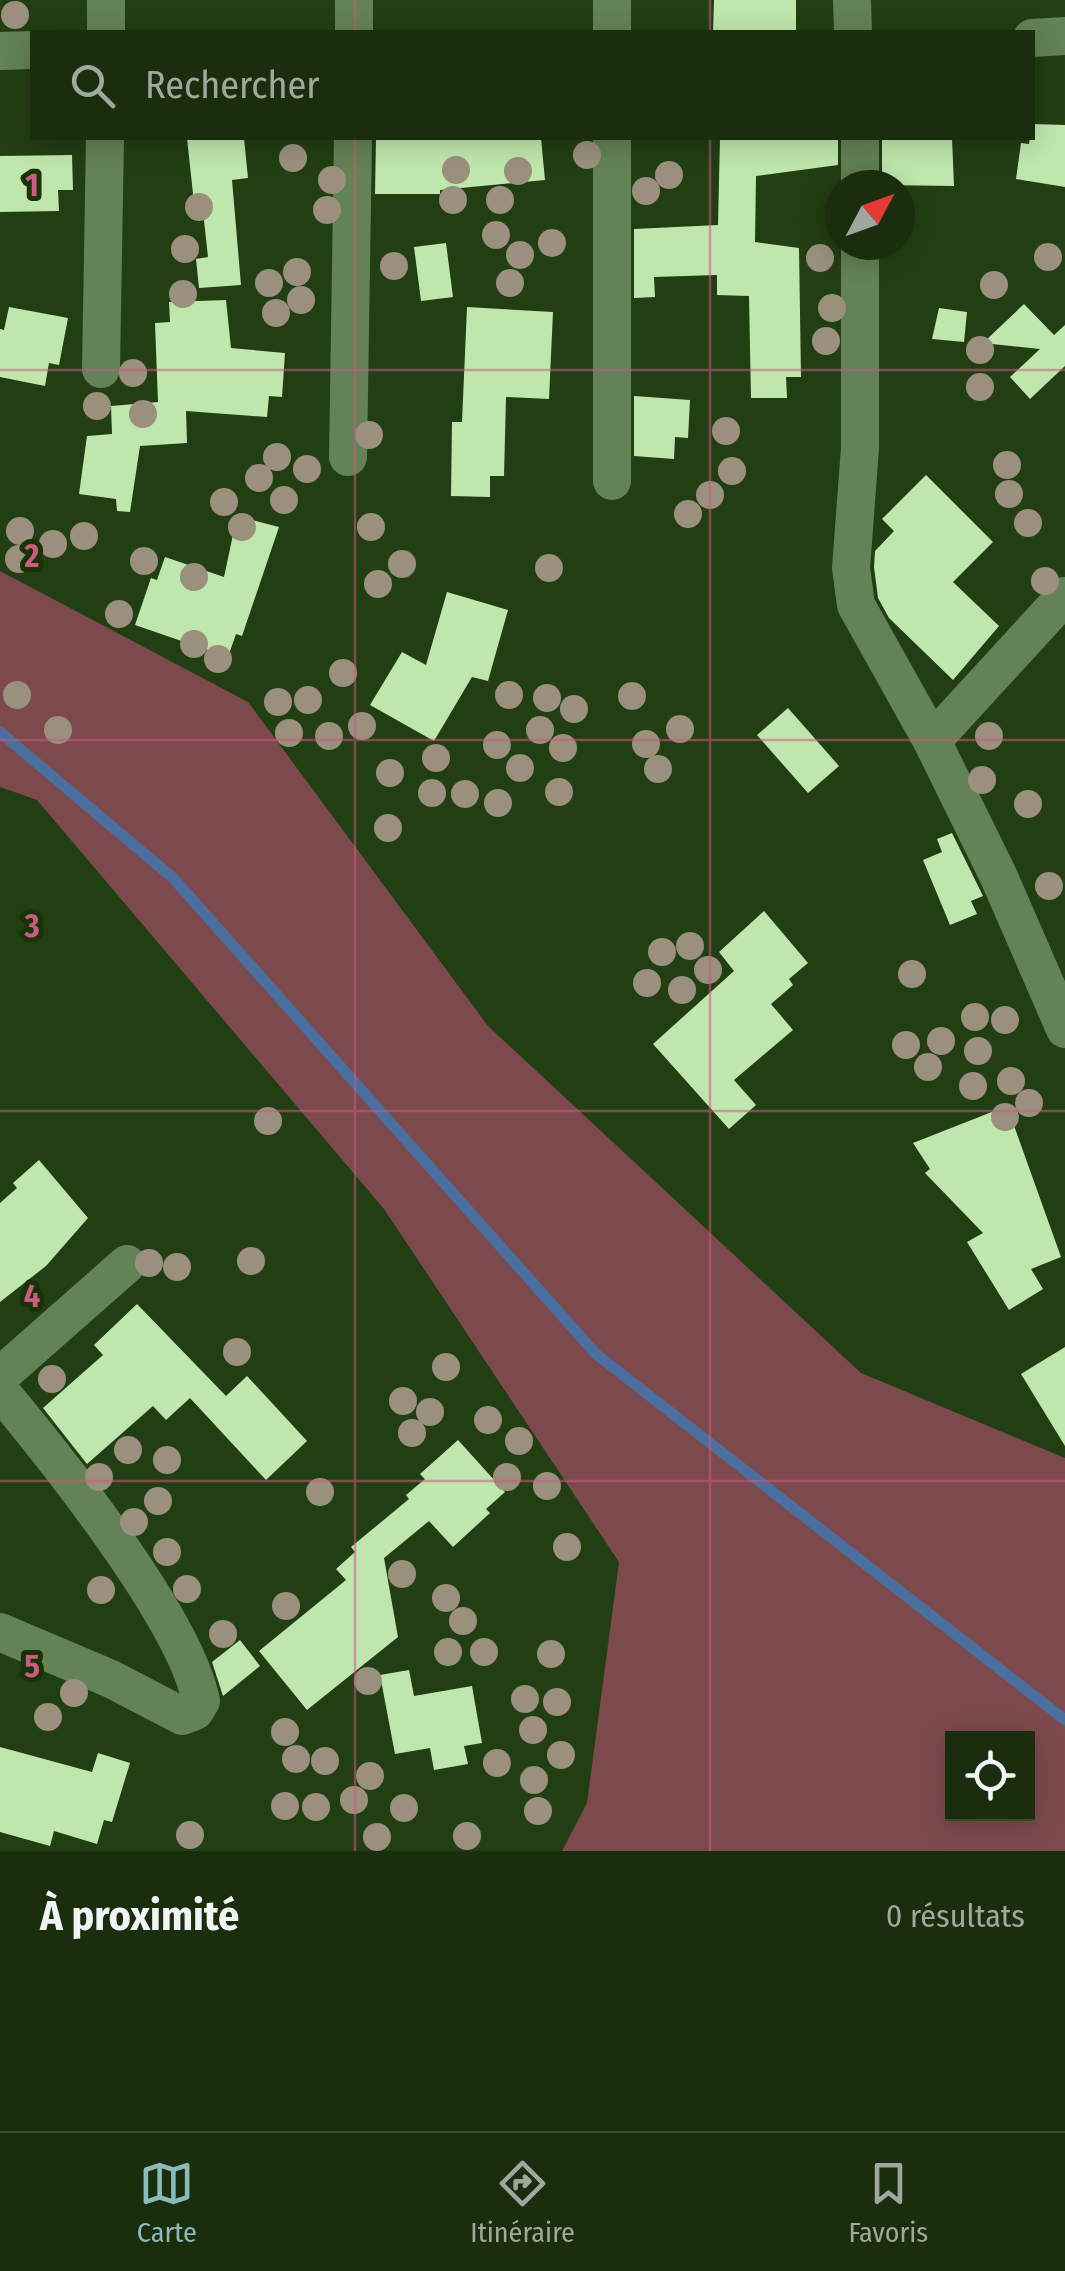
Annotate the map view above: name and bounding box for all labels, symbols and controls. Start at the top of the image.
search box [30,30,1035,140]
icon: search [65,58,120,113]
text: Rechercher [145,62,320,108]
text: 1 [25,166,39,204]
north arrow [825,170,915,260]
text: 2 [24,537,40,575]
text: 3 [23,907,40,945]
text: 4 [24,1277,40,1315]
text: 5 [24,1647,40,1685]
map controls [945,1731,1035,1821]
button: locate [945,1731,1035,1821]
text: À proximité [40,1891,239,1941]
text: 0 résultats [886,1897,1025,1935]
tab: Carte [137,2156,197,2249]
tab: Itinéraire [470,2156,575,2249]
tab: Favoris [848,2156,928,2249]

